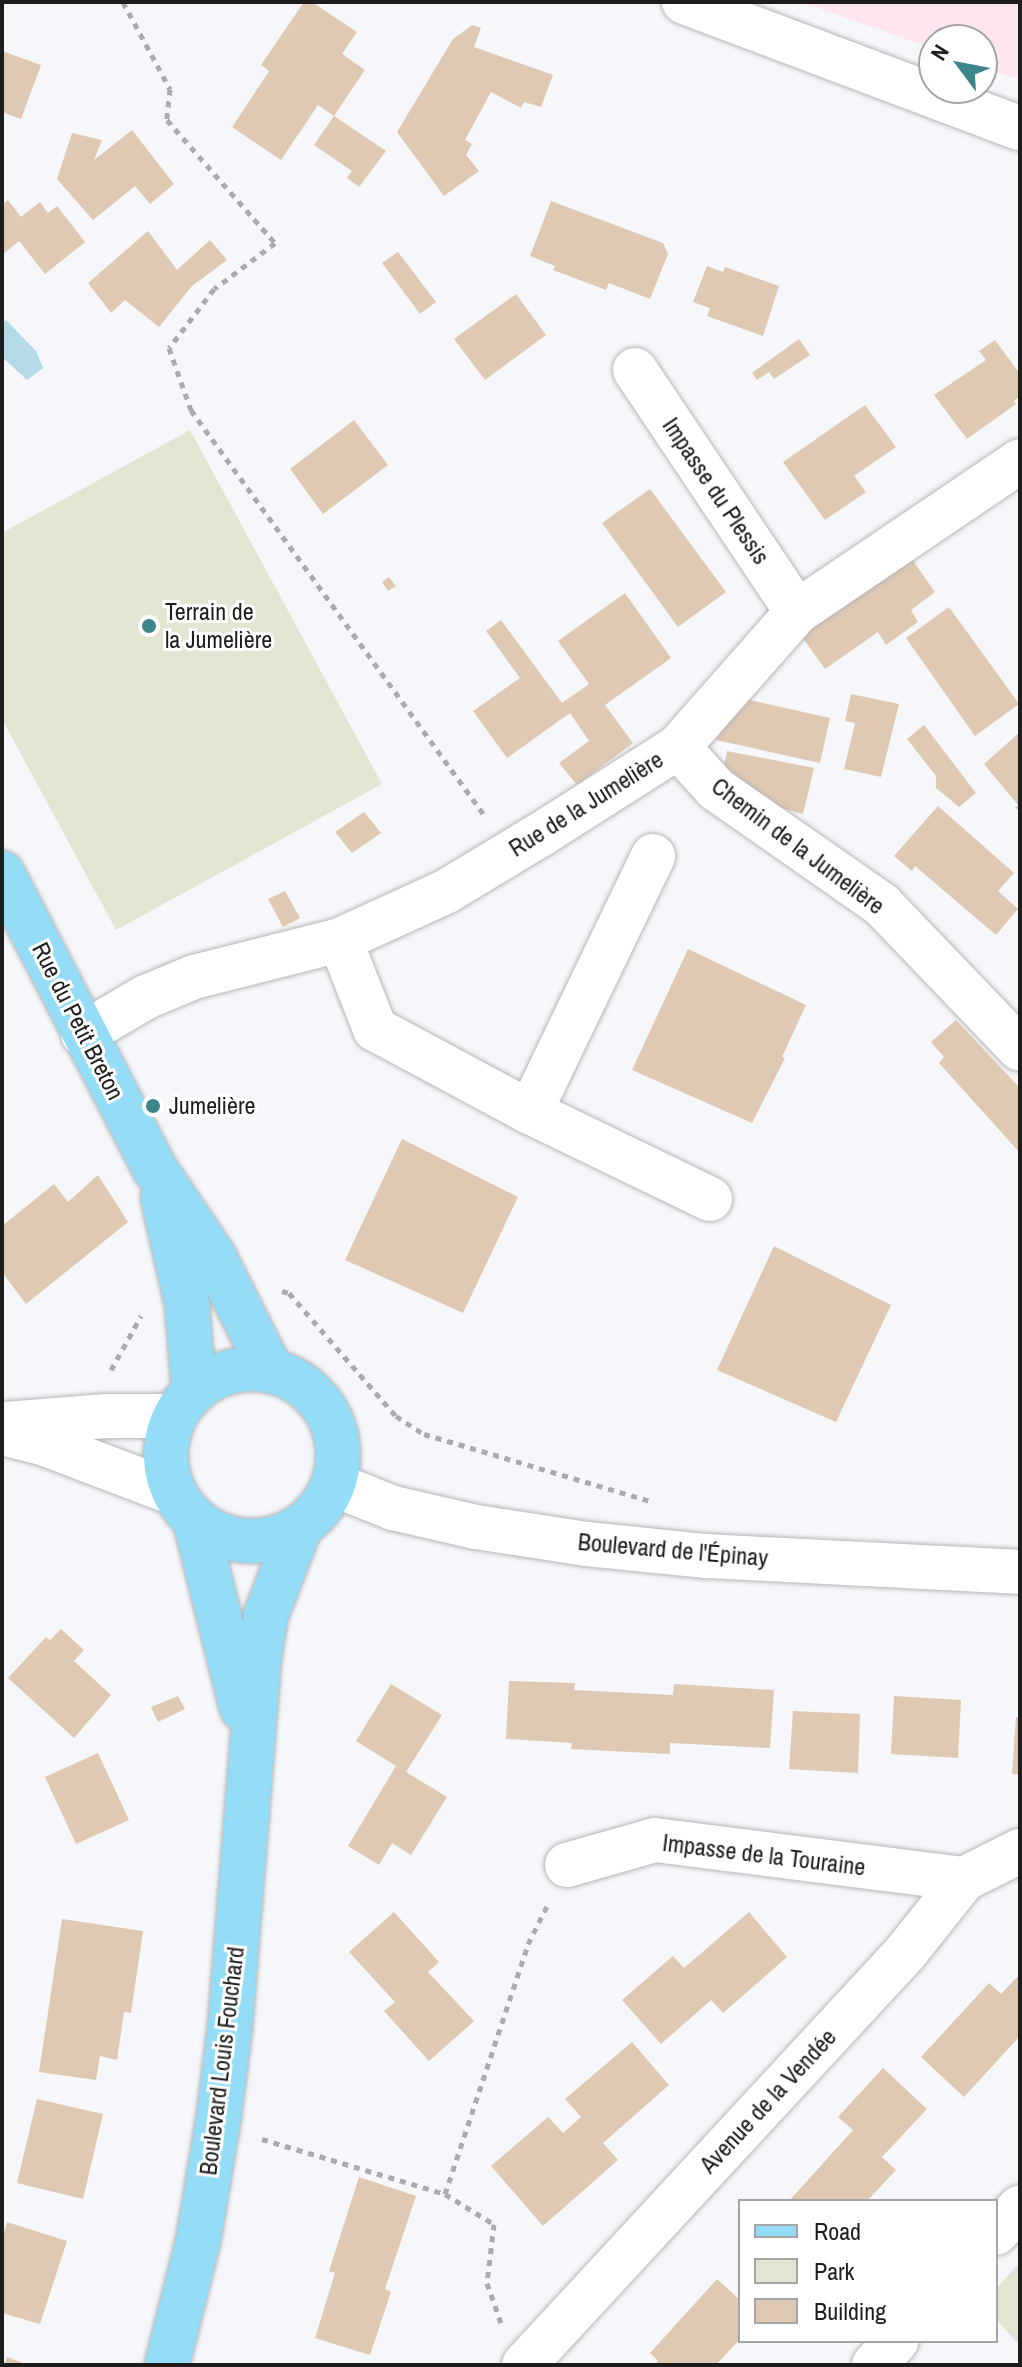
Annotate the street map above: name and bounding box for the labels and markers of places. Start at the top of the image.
place label: Terrain de la Jumelière [165,598,272,654]
marker: Terrain de la Jumelière [140,617,158,635]
place label: Jumelière [169,1092,255,1120]
marker: Jumelière [144,1097,162,1115]

